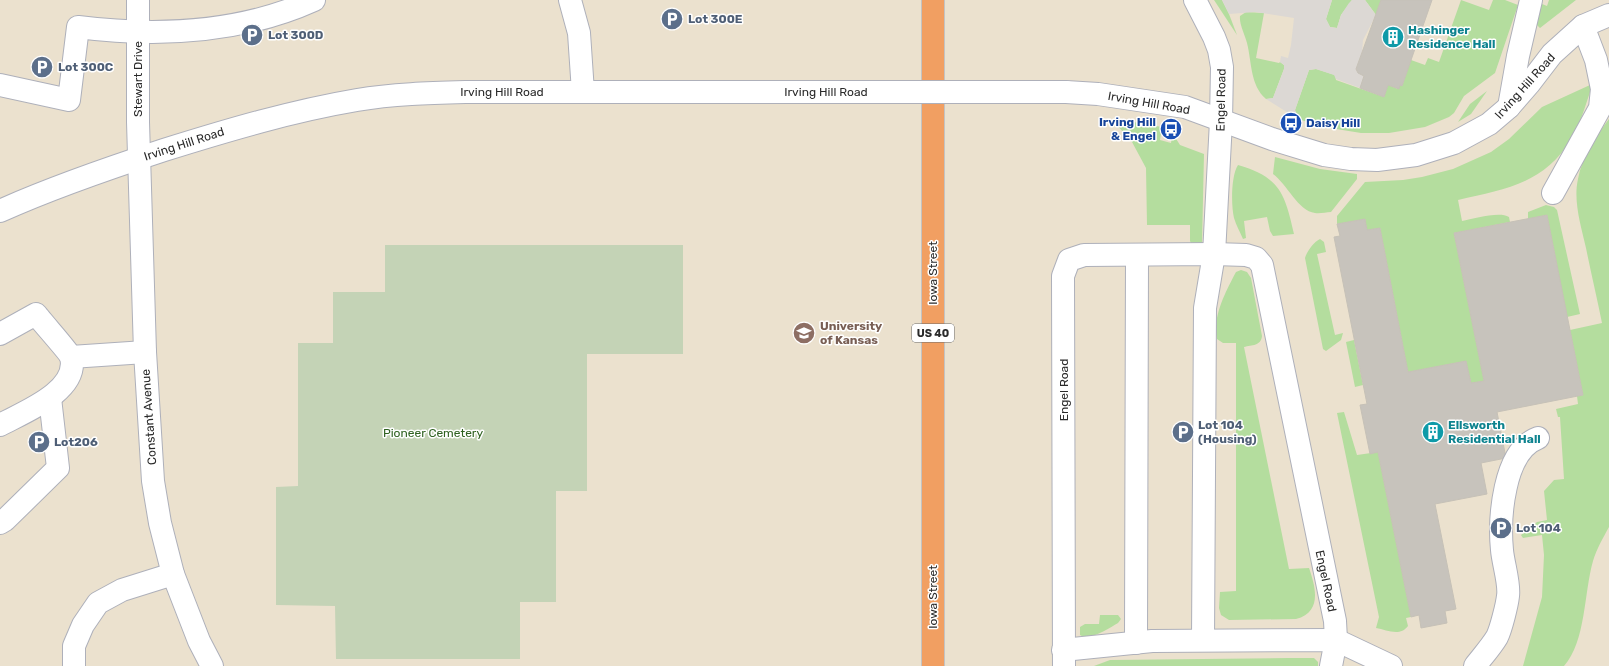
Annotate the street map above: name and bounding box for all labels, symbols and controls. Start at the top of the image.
parking icon: Lot 300E [659,6,685,32]
place label: Lot 300E [688,12,743,26]
parking icon: Lot 300D [239,22,265,48]
place label: Hashinger Residence Hall [1408,23,1495,51]
building icon: Hashinger Residence Hall [1380,24,1406,50]
place label: Lot 300D [268,28,324,42]
street label: Stewart Drive [131,41,145,117]
street label: Irving Hill Road [1492,50,1558,122]
parking icon: Lot 300C [29,54,55,80]
place label: Lot 300C [58,60,114,74]
street label: Engel Road [1213,69,1229,131]
street label: Irving Hill Road [460,85,544,99]
street label: Irving Hill Road [784,85,868,99]
street label: Irving Hill Road [1107,89,1191,117]
bus stop icon: Daisy Hill [1278,110,1304,136]
place label: Irving Hill & Engel [1099,115,1156,143]
bus stop icon: Irving Hill & Engel [1158,116,1184,142]
place label: Daisy Hill [1306,116,1360,130]
street label: Irving Hill Road [142,124,226,164]
street label: Iowa Street [926,241,940,305]
place label: University of Kansas [820,319,882,347]
school or university icon: University of Kansas [791,320,817,346]
road number: US 40 [912,324,954,342]
street label: Engel Road [1057,359,1071,421]
street label: Constant Avenue [139,368,159,465]
place label: Lot 104 (Housing) [1198,418,1257,446]
place label: Ellsworth Residential Hall [1448,418,1541,446]
parking icon: Lot 104 (Housing) [1170,419,1196,445]
building icon: Ellsworth Residential Hall [1420,419,1446,445]
park label: Pioneer Cemetery [383,426,483,440]
parking icon: Lot206 [26,429,52,455]
place label: Lot206 [54,435,98,449]
parking icon: Lot 104 [1488,515,1514,541]
place label: Lot 104 [1516,521,1561,535]
street label: Engel Road [1313,549,1339,613]
street label: Iowa Street [926,565,940,629]

